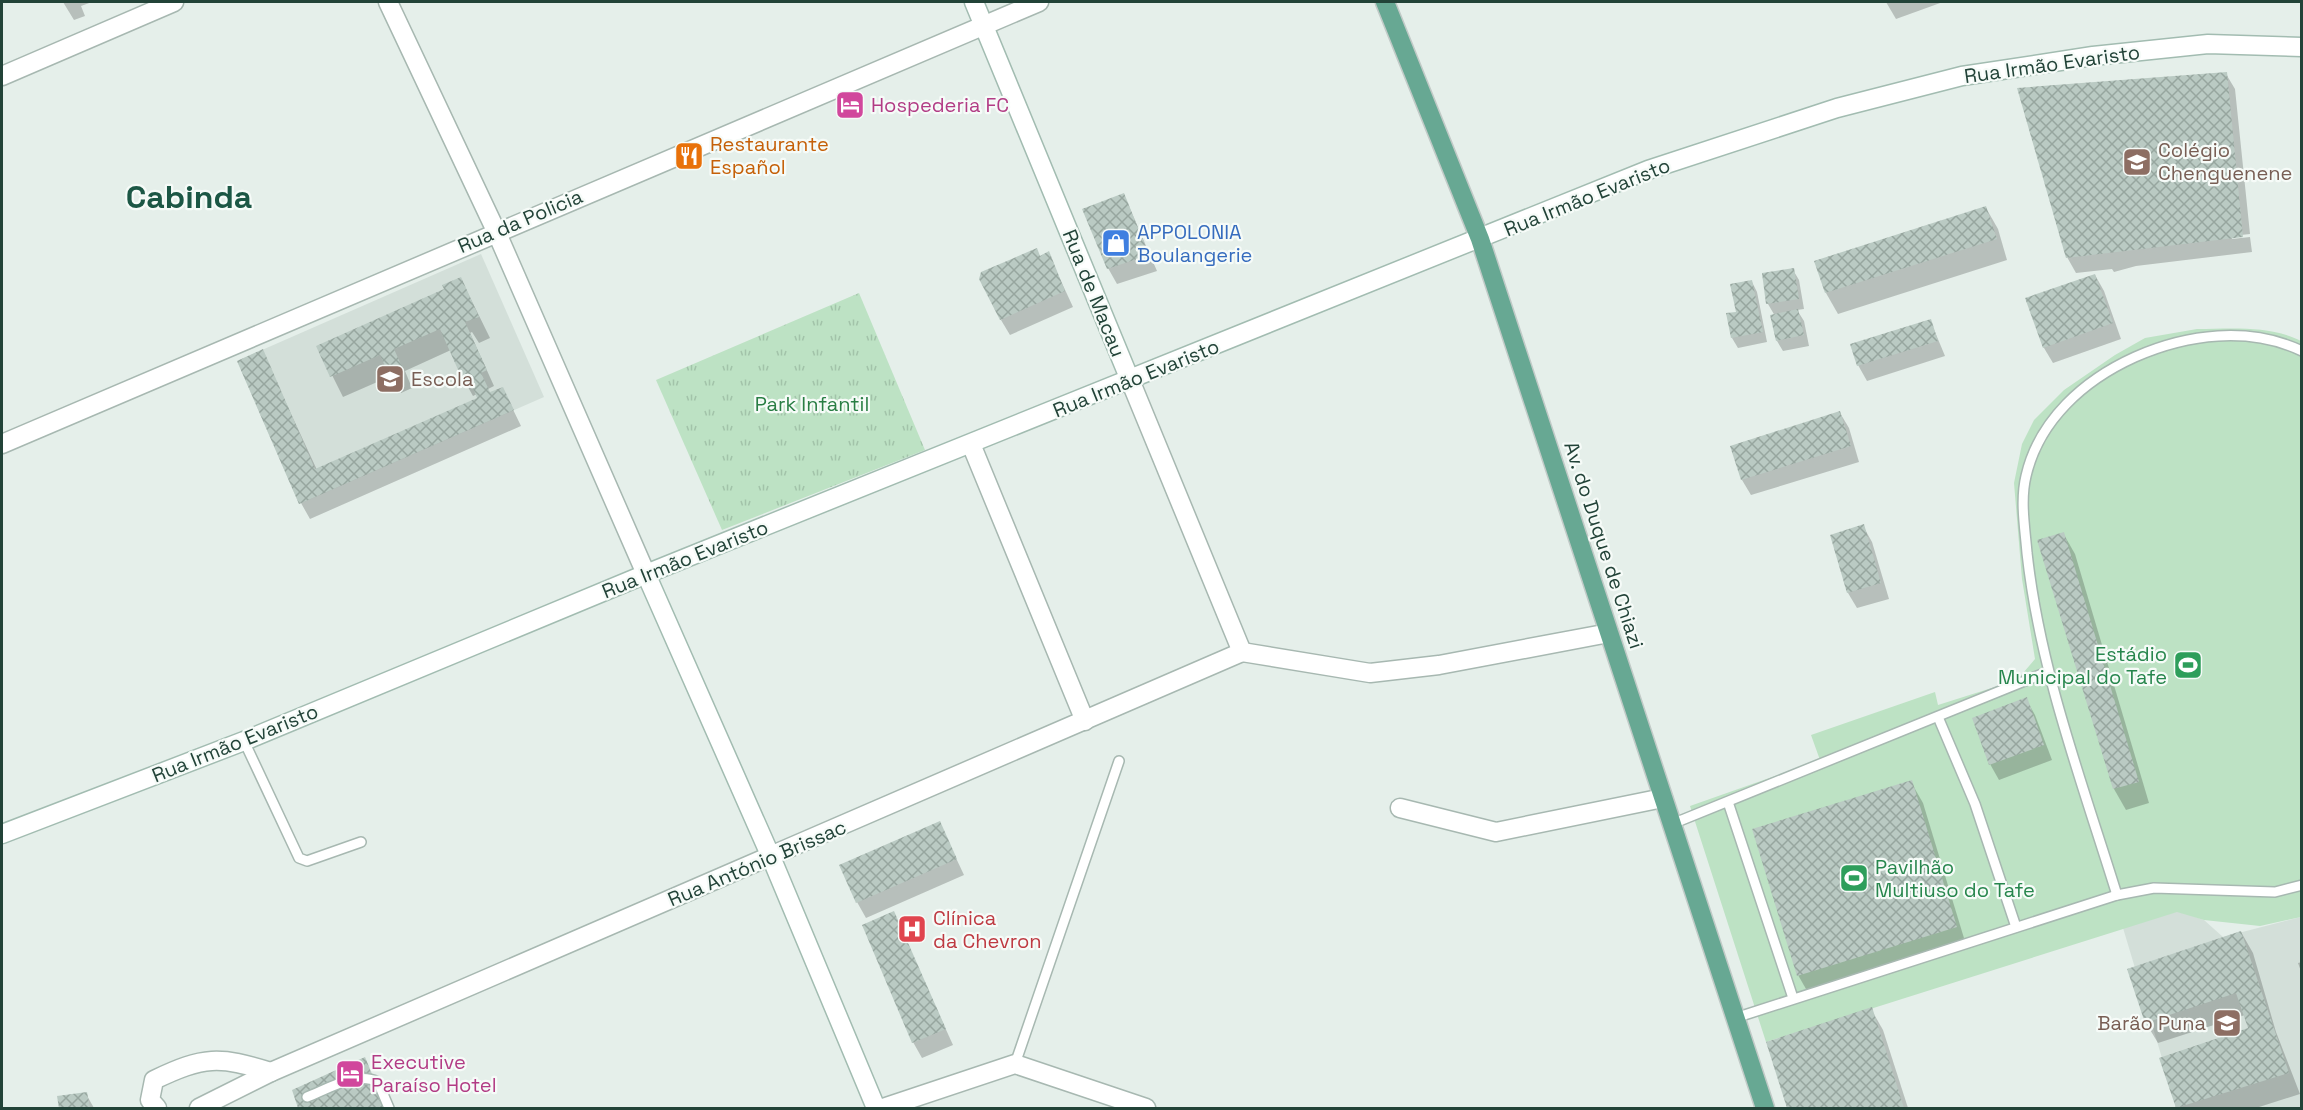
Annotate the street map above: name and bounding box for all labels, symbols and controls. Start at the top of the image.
street label: Rua Irmão Evaristo [1963,39,2141,89]
hotel icon: Hospederia FC [834,89,866,121]
place label: Hospederia FC [871,92,1009,118]
place label: Restaurante Español [710,131,829,180]
place label: Colégio Chenguenene [2158,137,2292,186]
restaurant icon: Restaurante Español [673,140,705,172]
school or university icon: Colégio Chenguenene [2121,146,2153,178]
street label: Rua Irmão Evaristo [1500,152,1674,242]
district label: Cabinda [126,177,252,217]
street label: Rua da Policia [454,183,586,259]
place label: APPOLONIA Boulangerie [1137,219,1252,268]
street label: Rua de Macau [1057,225,1131,361]
shop icon: APPOLONIA Boulangerie [1100,227,1132,259]
street label: Rua Irmão Evaristo [1049,333,1223,423]
school or university icon: Escola [374,363,406,395]
place label: Escola [411,366,474,392]
park label: Park Infantil [755,391,869,417]
street label: Av. do Duque de Chiazi [1558,438,1650,652]
street label: Rua Irmão Evaristo [598,514,772,604]
place label: Estádio Municipal do Tafe [1998,641,2167,690]
sports icon: Estádio Municipal do Tafe [2172,649,2204,681]
street label: Rua Irmão Evaristo [148,698,322,788]
street label: Rua António Brissac [664,814,850,912]
place label: Pavilhão Multiuso do Tafe [1875,854,2035,903]
sports icon: Pavilhão Multiuso do Tafe [1838,862,1870,894]
place label: Clínica da Chevron [933,905,1042,954]
hospital icon: Clínica da Chevron [896,913,928,945]
school or university icon: Barão Puna [2211,1007,2243,1039]
place label: Barão Puna [2097,1010,2206,1036]
place label: Executive Paraíso Hotel [371,1049,497,1098]
hotel icon: Executive Paraíso Hotel [334,1058,366,1090]

